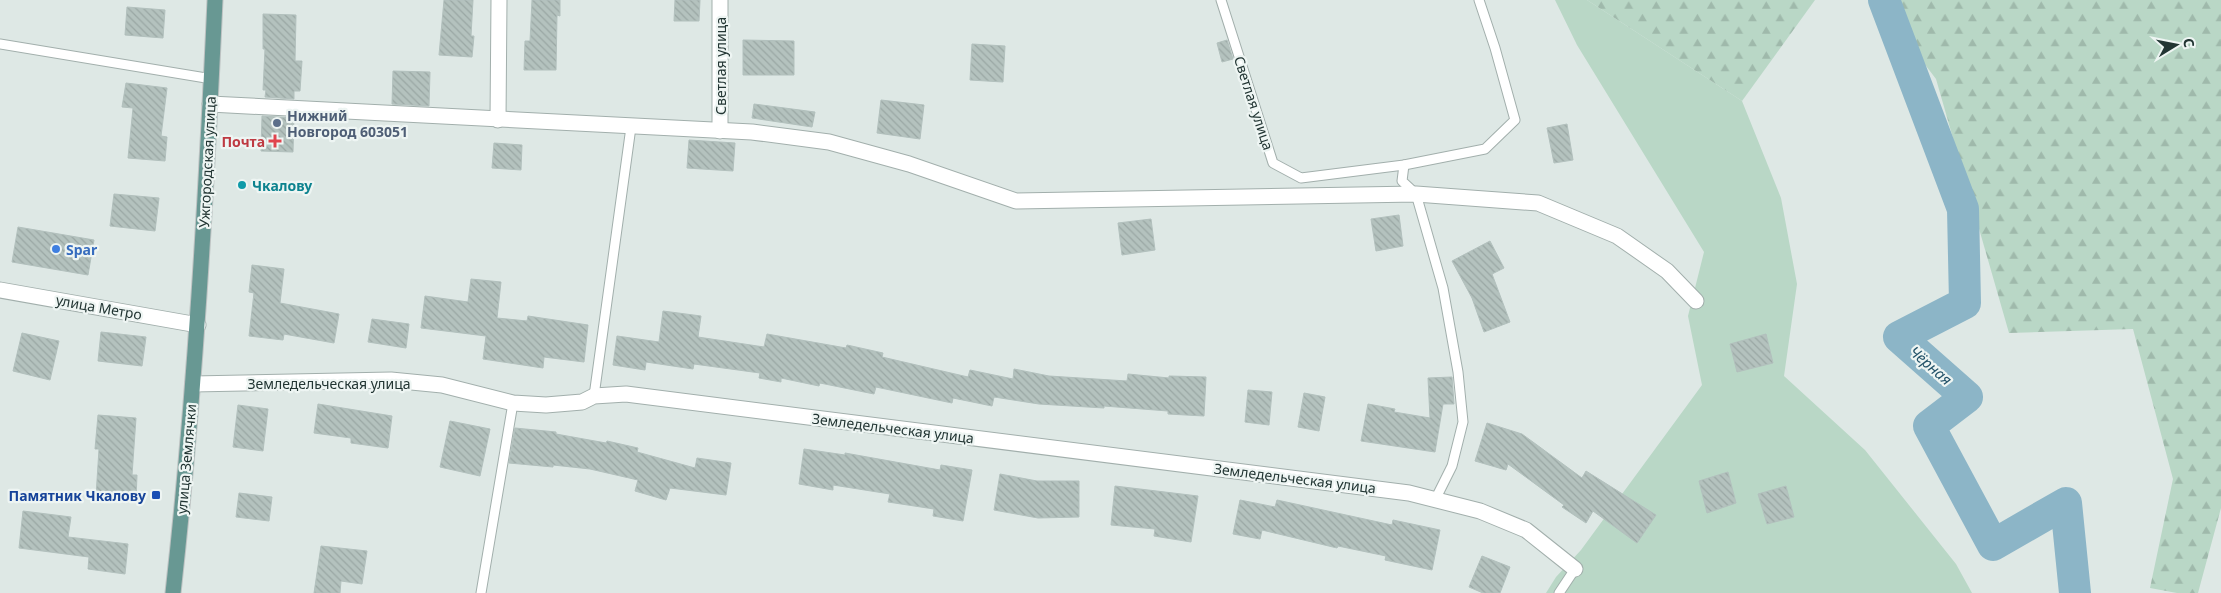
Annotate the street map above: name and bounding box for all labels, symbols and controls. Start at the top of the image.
street label: Светлая улица [711,17,730,115]
north arrow [2151,20,2201,70]
text: С [2179,37,2199,49]
street label: Светлая улица [1230,53,1278,153]
street label: Ужгородская улица [194,96,220,228]
place label: Нижний Новгород 603051 [287,106,408,141]
marker: Нижний Новгород 603051 [271,117,283,129]
place label: Почта [221,132,265,151]
marker: Почта [269,135,281,147]
place label: Чкалову [252,176,312,195]
marker: Чкалову [236,179,248,191]
place label: Spar [66,240,98,259]
marker: Spar [50,243,62,255]
street label: улица Метро [55,290,143,324]
water label: Чёрная [1906,341,1957,389]
street label: Земледельческая улица [247,374,411,393]
street label: улица Землячки [172,403,200,515]
street label: Земледельческая улица [811,409,975,447]
street label: Земледельческая улица [1213,459,1377,497]
place label: Памятник Чкалову [8,486,146,505]
marker: Памятник Чкалову [150,489,162,501]

